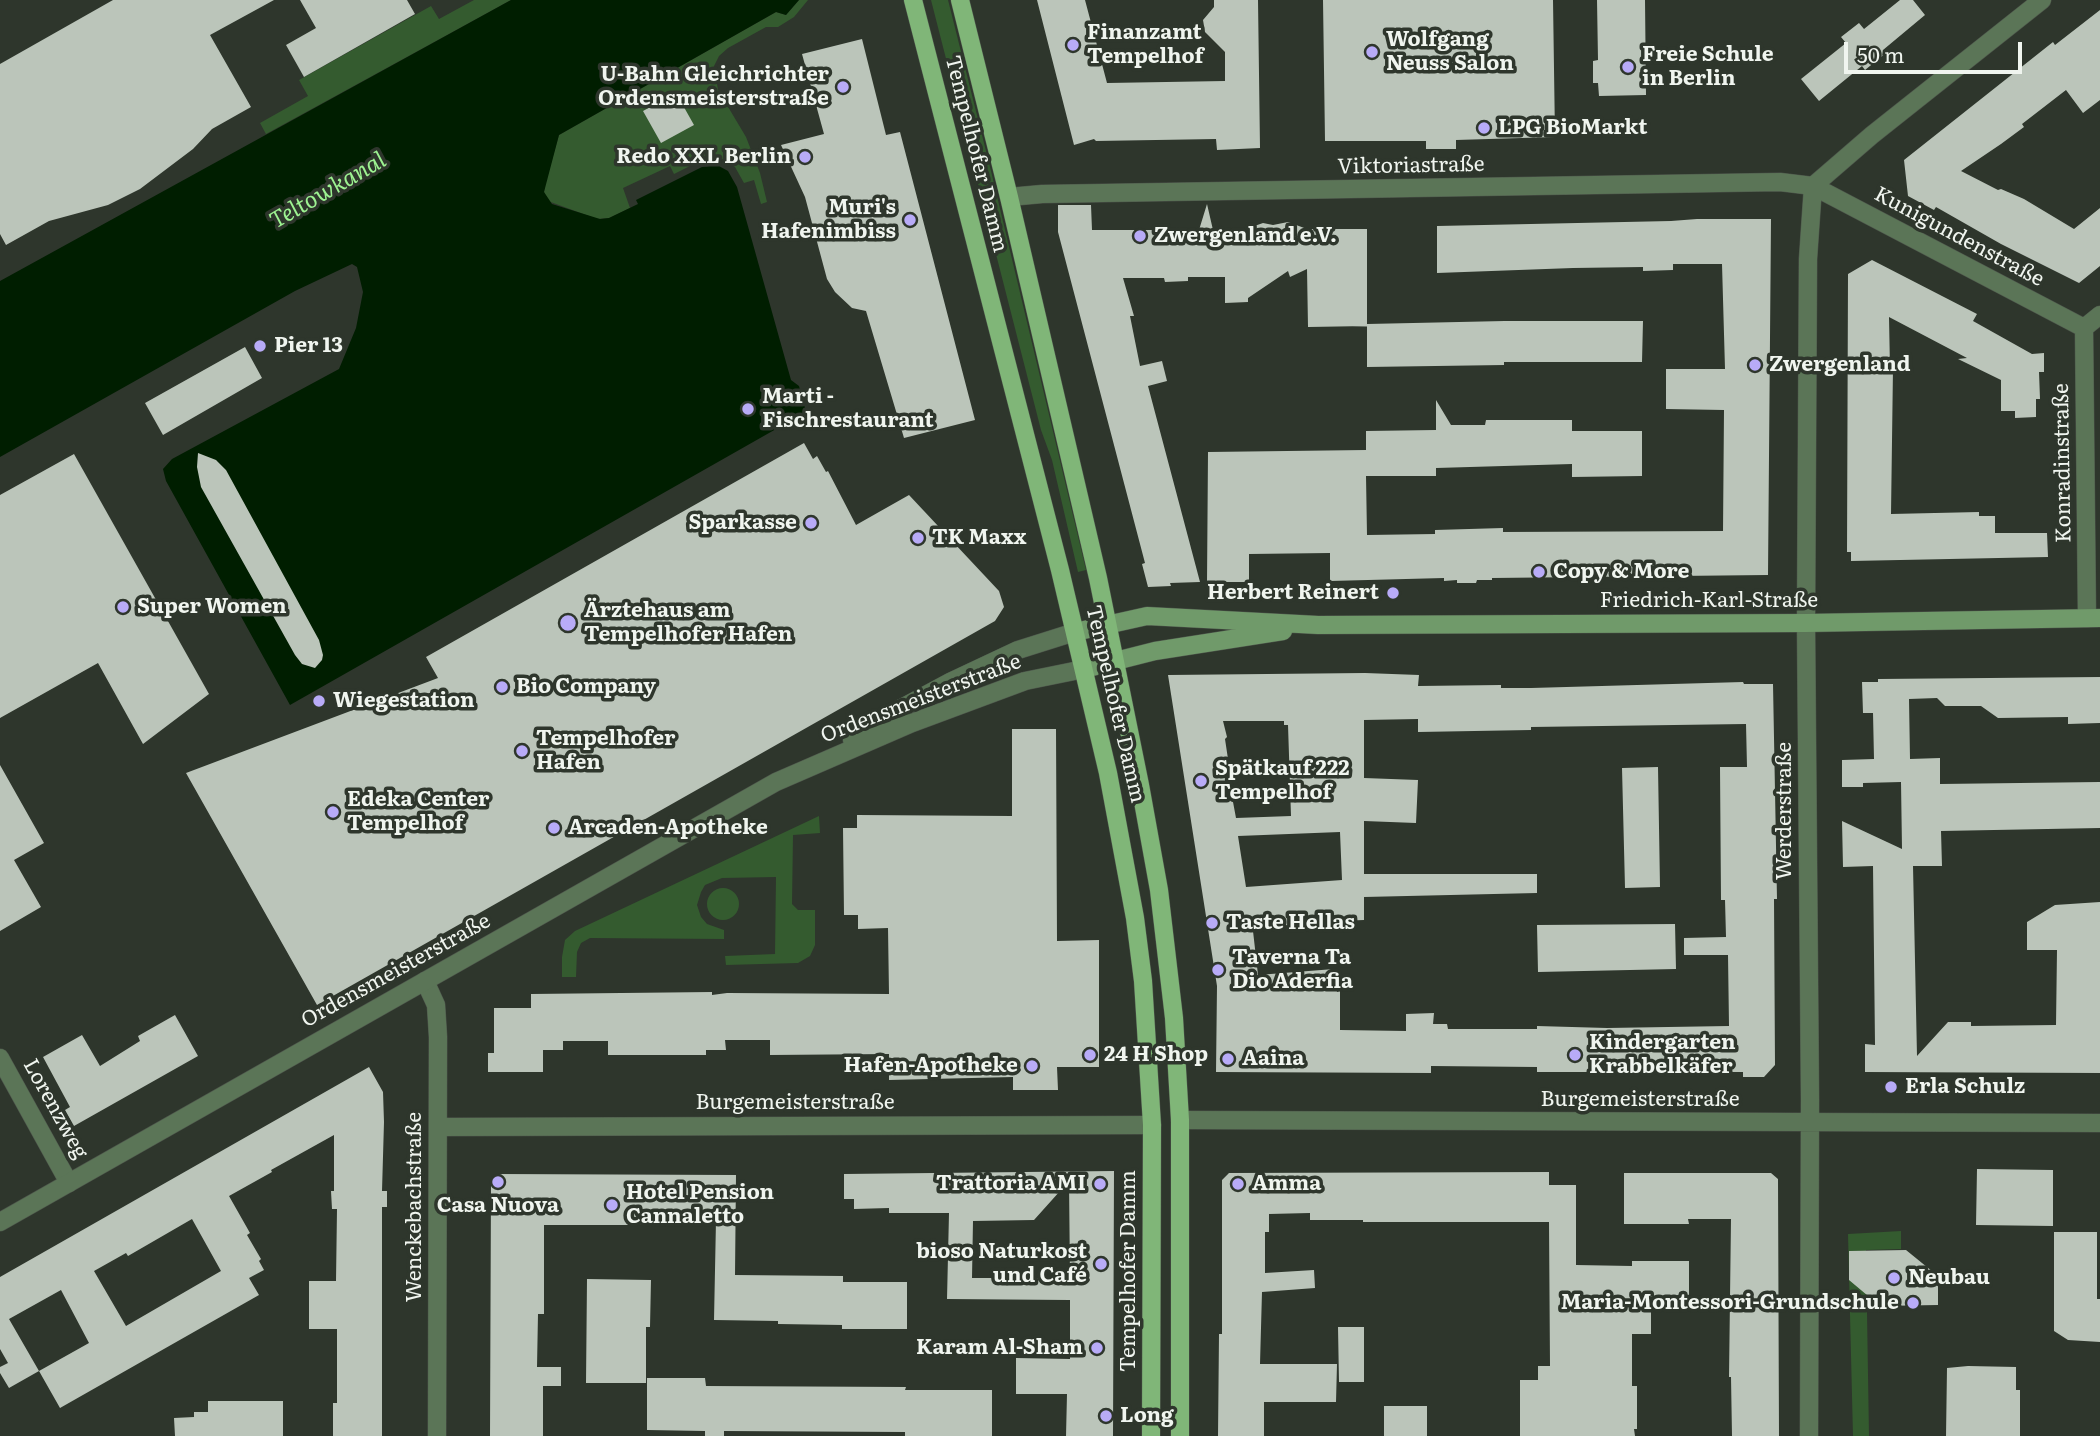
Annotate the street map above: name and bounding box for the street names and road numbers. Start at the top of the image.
street label: Tempelhofer Damm [939,53,1013,255]
street label: Viktoriastraße [1337,152,1485,180]
street label: Kunigundenstraße [1870,182,2048,292]
street label: Konradinstraße [2049,383,2077,543]
street label: Friedrich-Karl-Straße [1600,588,1818,614]
street label: Tempelhofer Damm [1080,603,1150,805]
street label: Ordensmeisterstraße [817,649,1025,749]
street label: Werderstraße [1772,742,1798,880]
street label: Ordensmeisterstraße [297,909,495,1033]
street label: Lorenzweg [17,1055,93,1163]
street label: Burgemeisterstraße [1540,1087,1740,1113]
street label: Burgemeisterstraße [695,1090,895,1116]
street label: Wenckebachstraße [402,1112,428,1302]
street label: Tempelhofer Damm [1116,1170,1142,1372]

